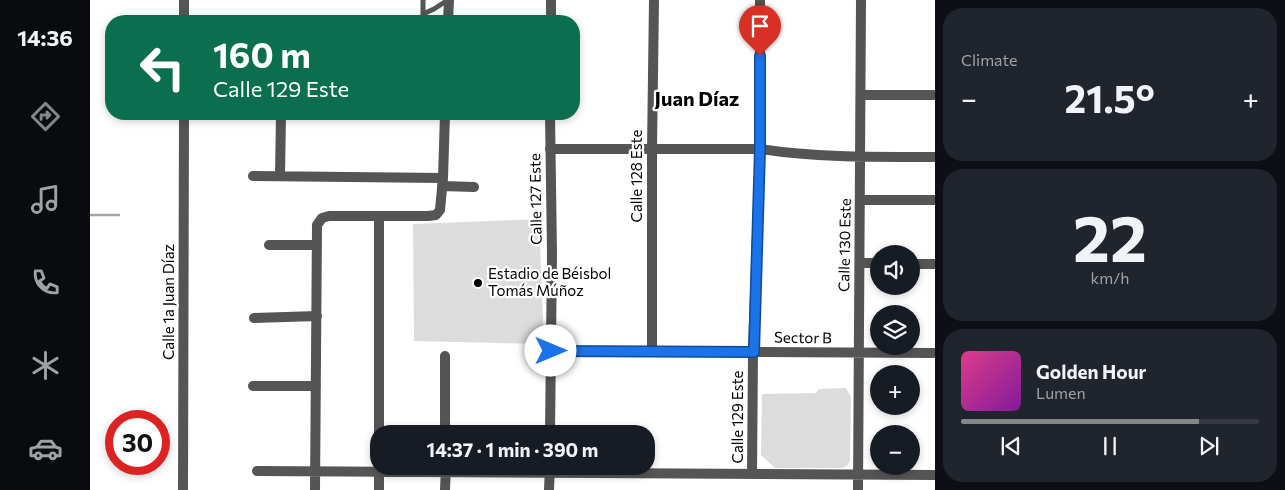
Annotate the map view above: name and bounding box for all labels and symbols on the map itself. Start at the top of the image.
pin [739,5,781,56]
district label: Juan Díaz [655,86,739,110]
street label: Calle 128 Este [627,130,645,222]
street label: Calle 127 Este [525,153,545,245]
street label: Calle 130 Este [834,198,854,292]
street label: Calle 1a Juan Díaz [159,244,177,360]
place label: Estadio de Béisbol Tomás Múñoz [488,264,611,299]
marker: Estadio de Béisbol Tomás Múñoz [472,277,484,289]
position arrow [524,324,576,376]
street label: Sector B [774,327,832,347]
street label: Calle 129 Este [728,371,746,463]
speed limit sign: 30 [105,410,170,475]

